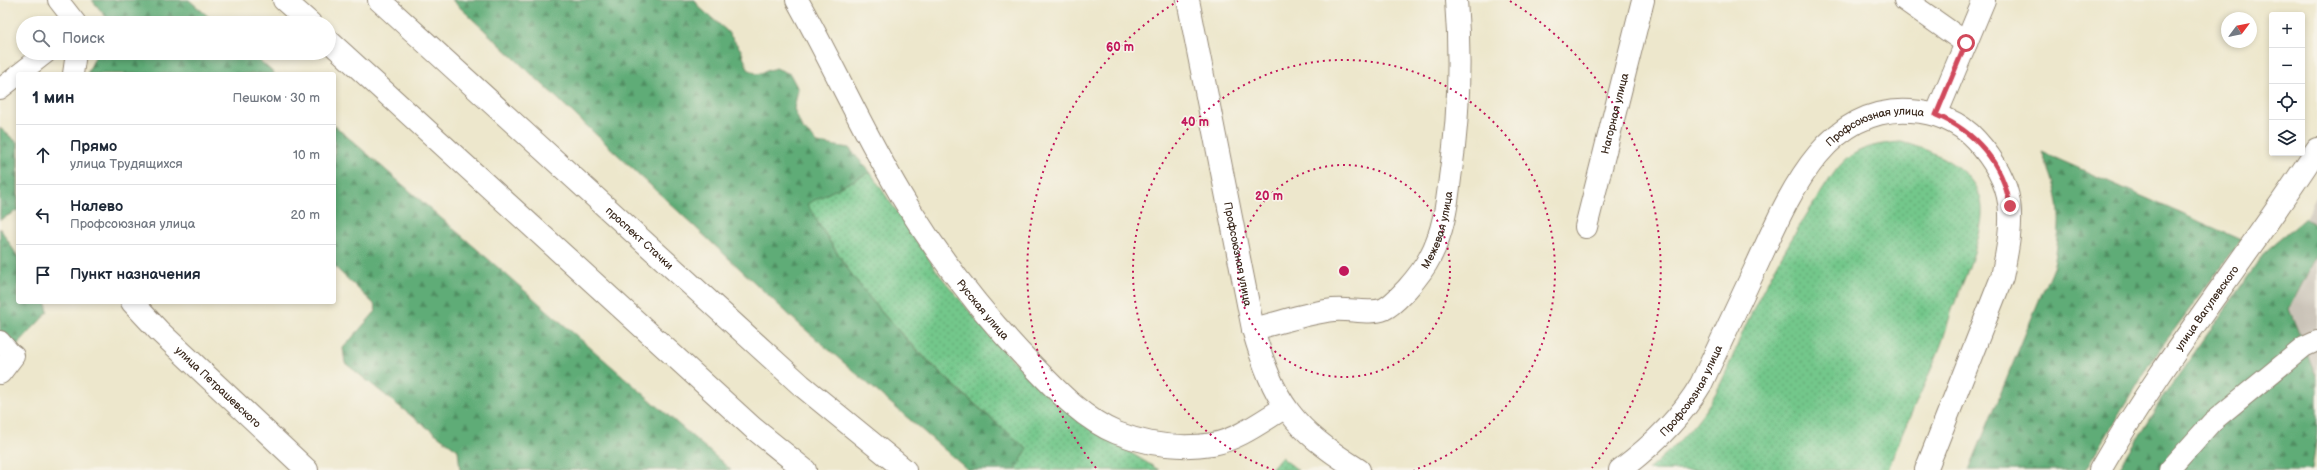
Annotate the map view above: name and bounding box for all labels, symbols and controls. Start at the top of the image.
north arrow [2221,12,2257,48]
map controls [2269,12,2305,156]
button: + [2269,12,2305,48]
search box [16,16,336,60]
icon: search [30,27,52,49]
text: Поиск [62,29,105,48]
route start [1957,34,1975,52]
text: 60 m [1106,40,1134,55]
button: − [2269,48,2305,84]
street label: Нагорная улица [1598,71,1631,155]
button: locate [2269,84,2305,120]
text: 1 мин [32,88,74,108]
text: Пешком · 30 m [233,90,320,106]
street label: Профсоюзная улица [1823,104,1926,149]
text: 40 m [1181,115,1209,130]
button: layers [2269,120,2305,156]
text: Прямо [70,137,117,156]
icon: ahead [32,144,54,166]
text: 10 m [293,147,320,163]
text: улица Трудящихся [70,156,183,172]
text: 20 m [1255,189,1283,204]
street label: Межевая улица [1418,190,1455,271]
text: Налево [70,197,123,216]
route end [2001,197,2019,215]
street label: Профсоюзная улица [1222,201,1255,308]
icon: left [32,204,54,226]
street label: проспект Стачки [603,204,676,272]
text: 20 m [290,207,320,223]
text: Профсоюзная улица [70,216,195,232]
street label: улица Вагулевского [2172,263,2241,353]
icon: arrive [32,264,54,286]
centre of rings [1337,264,1351,278]
text: Пункт назначения [70,265,201,284]
street label: Русская улица [954,277,1012,343]
street label: Профсоюзная улица [1657,342,1725,439]
street label: улица Петрашевского [173,343,264,430]

